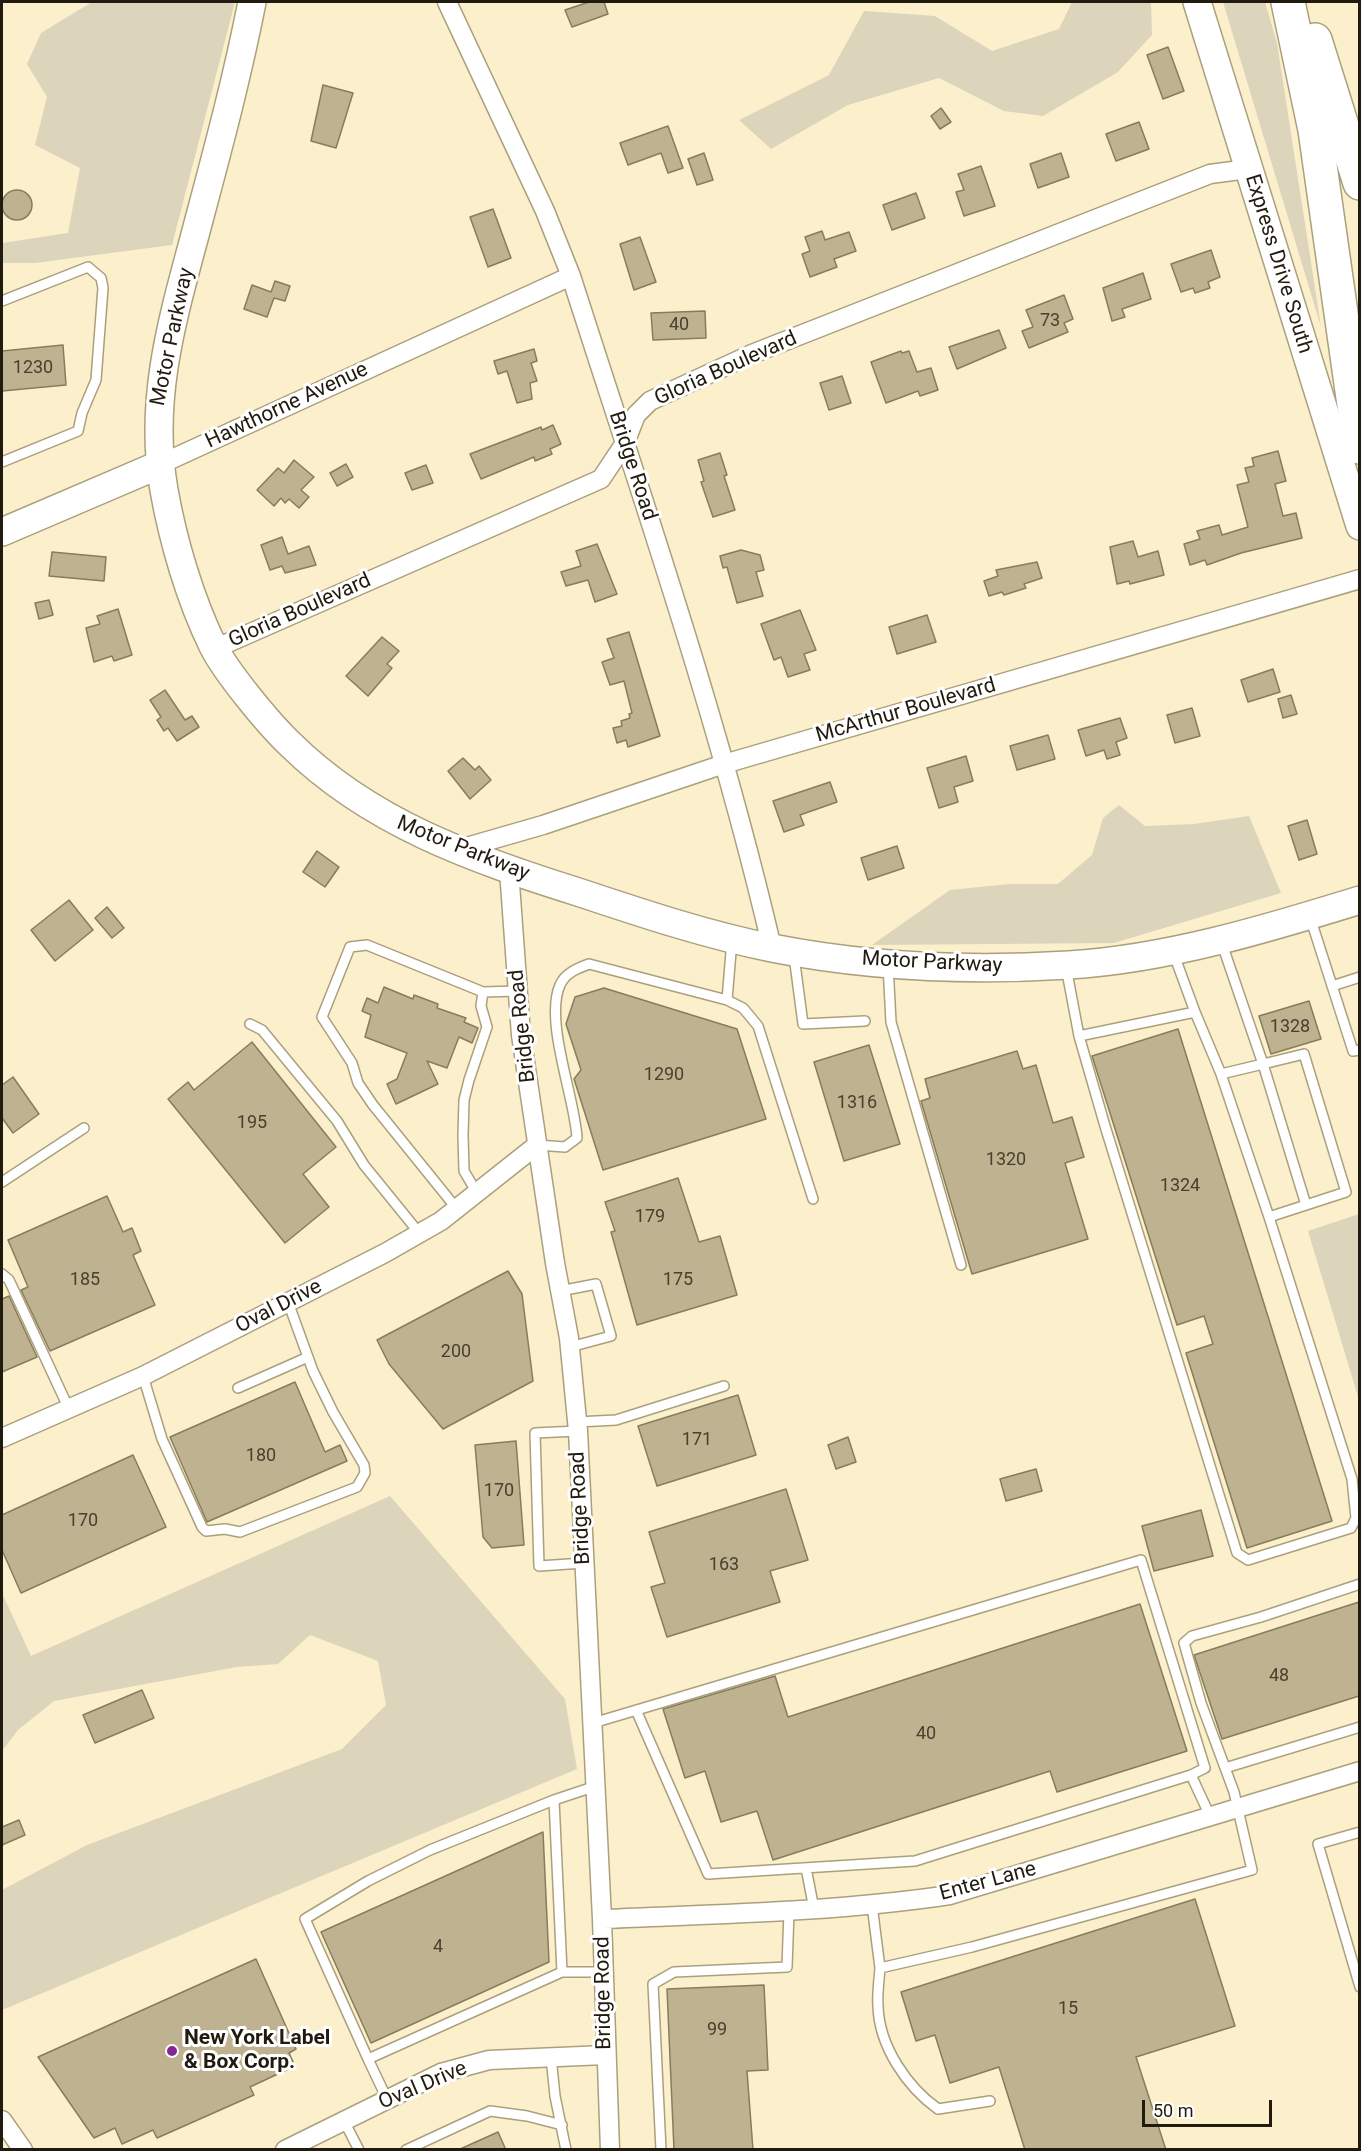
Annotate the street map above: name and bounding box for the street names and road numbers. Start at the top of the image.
street label: Express Drive South [1239,171,1317,357]
street label: Motor Parkway [146,266,200,408]
street label: Gloria Boulevard [651,326,801,412]
street label: Hawthorne Avenue [202,357,372,455]
street label: Bridge Road [602,408,662,524]
street label: Gloria Boulevard [225,568,375,654]
street label: McArthur Boulevard [813,673,999,749]
street label: Motor Parkway [393,811,533,887]
street label: Motor Parkway [861,947,1003,979]
street label: Bridge Road [505,968,541,1084]
street label: Oval Drive [232,1275,326,1339]
street label: Bridge Road [565,1451,597,1565]
street label: Enter Lane [937,1857,1039,1907]
street label: Bridge Road [590,1936,618,2050]
street label: Oval Drive [375,2056,471,2116]

